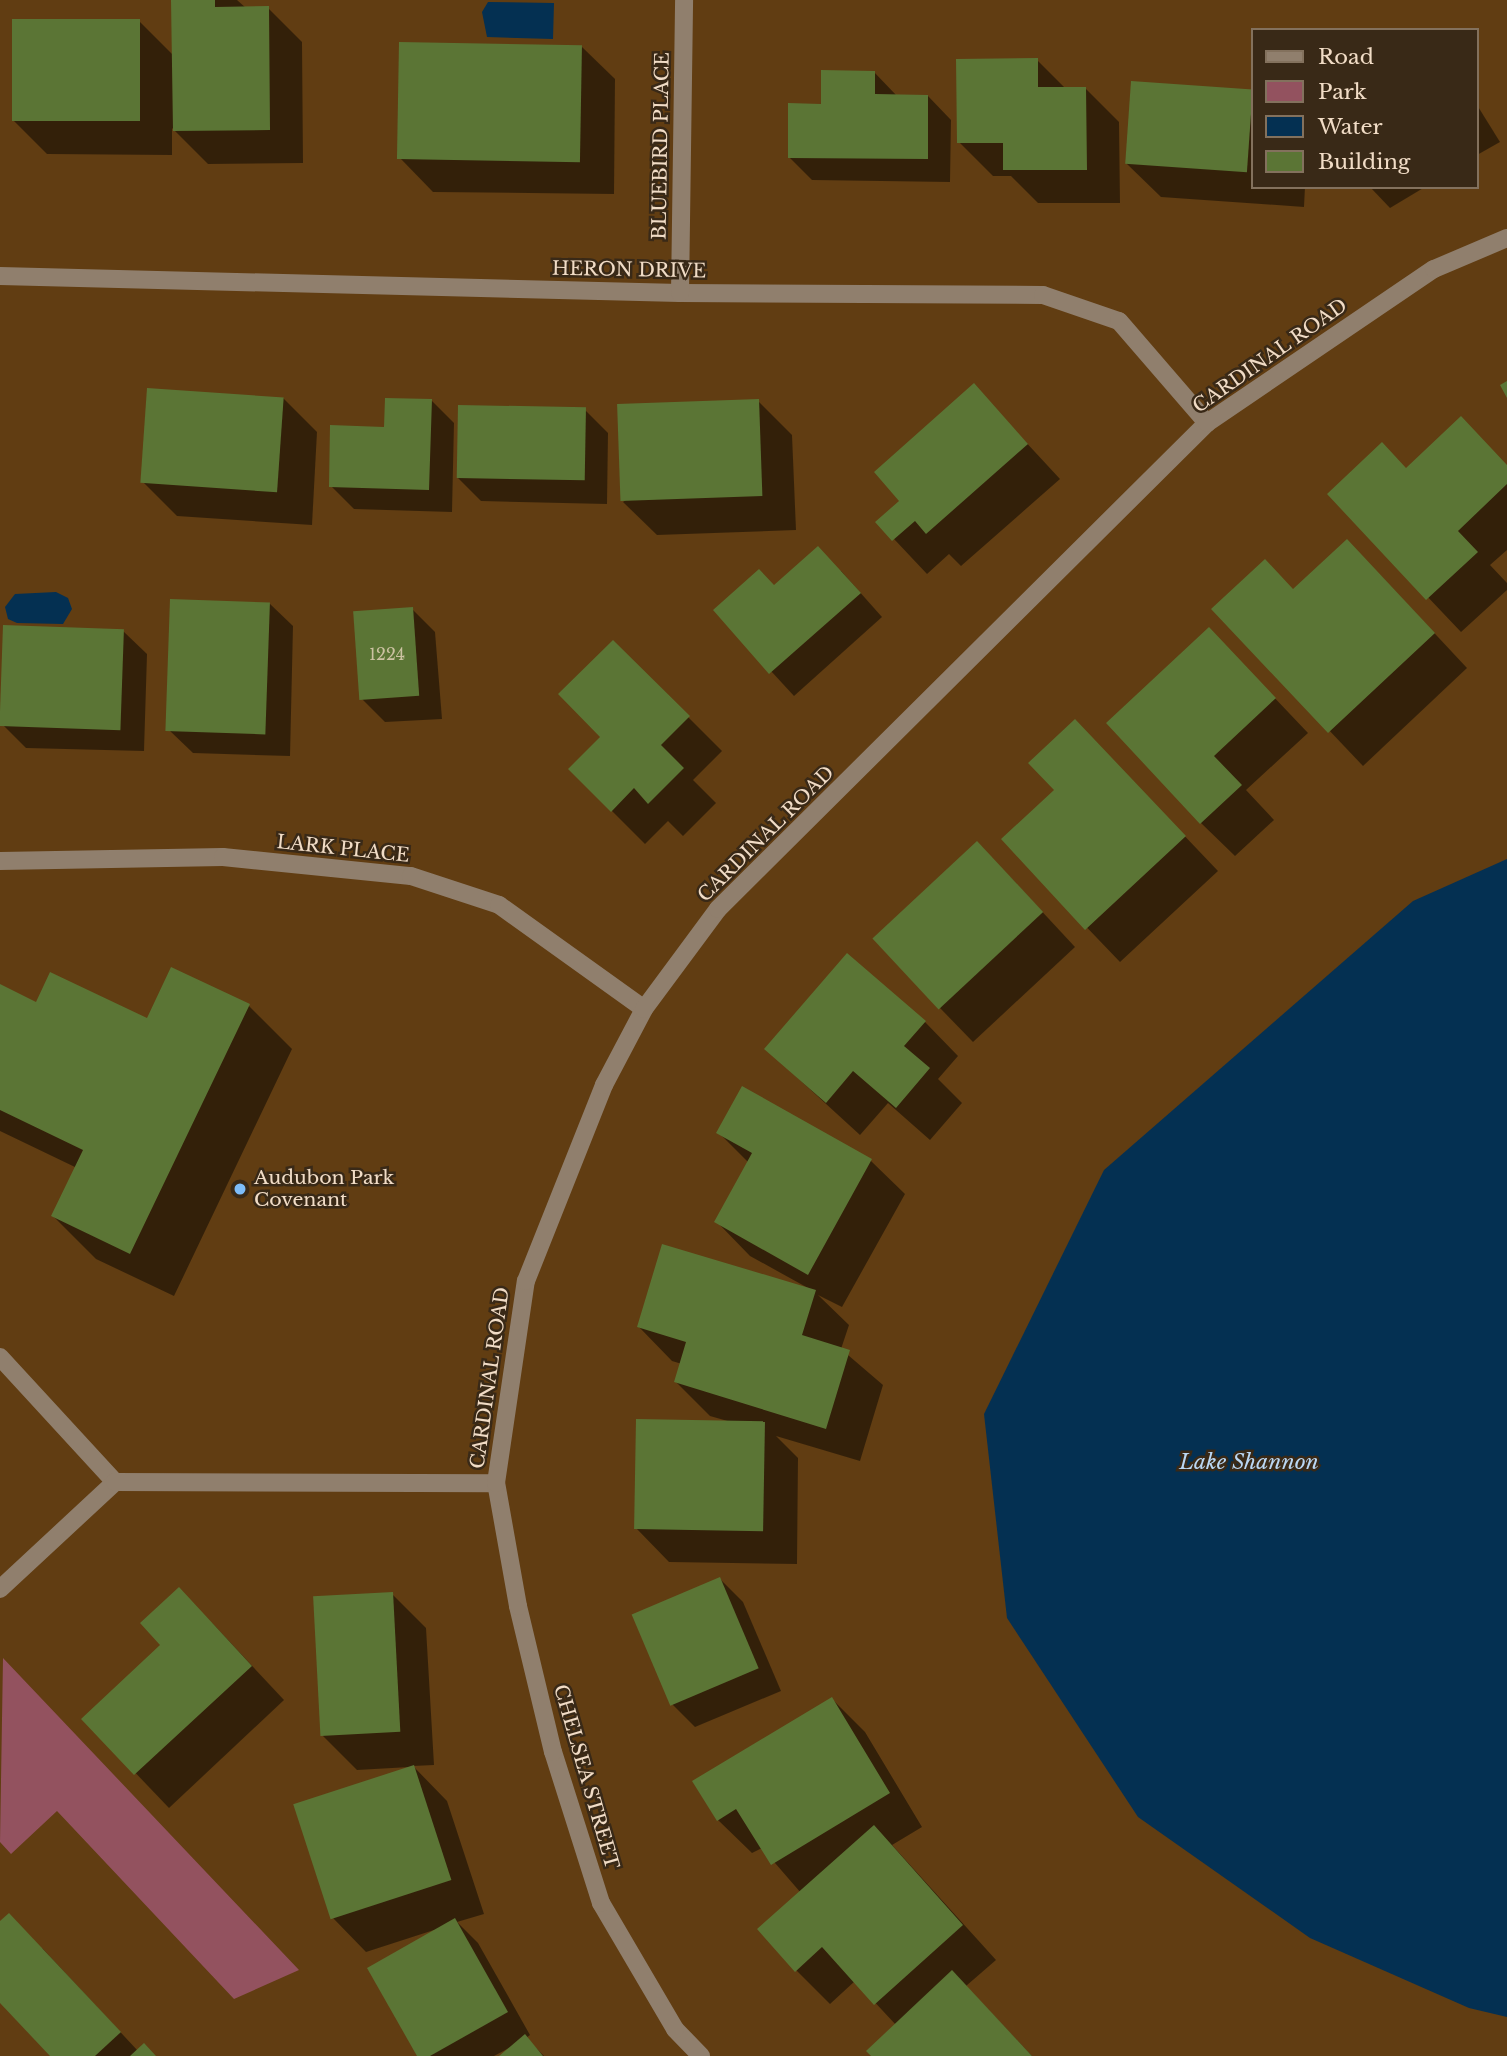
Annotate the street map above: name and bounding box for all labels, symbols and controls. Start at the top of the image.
legend [1252,28,1479,189]
text: Road [1318,44,1374,70]
street label: BLUEBIRD PLACE [648,52,674,240]
text: Park [1318,79,1367,105]
text: Water [1318,114,1382,140]
text: Building [1318,149,1410,175]
street label: HERON DRIVE [552,257,706,283]
street label: CARDINAL ROAD [1188,294,1352,418]
house number: 1224 [369,644,405,664]
street label: CARDINAL ROAD [693,761,839,907]
street label: LARK PLACE [275,831,411,867]
place label: Audubon Park Covenant [254,1167,394,1211]
marker: Audubon Park Covenant [232,1181,248,1197]
street label: CARDINAL ROAD [466,1285,514,1471]
water label: Lake Shannon [1179,1449,1319,1475]
street label: CHELSEA STREET [549,1682,623,1872]

